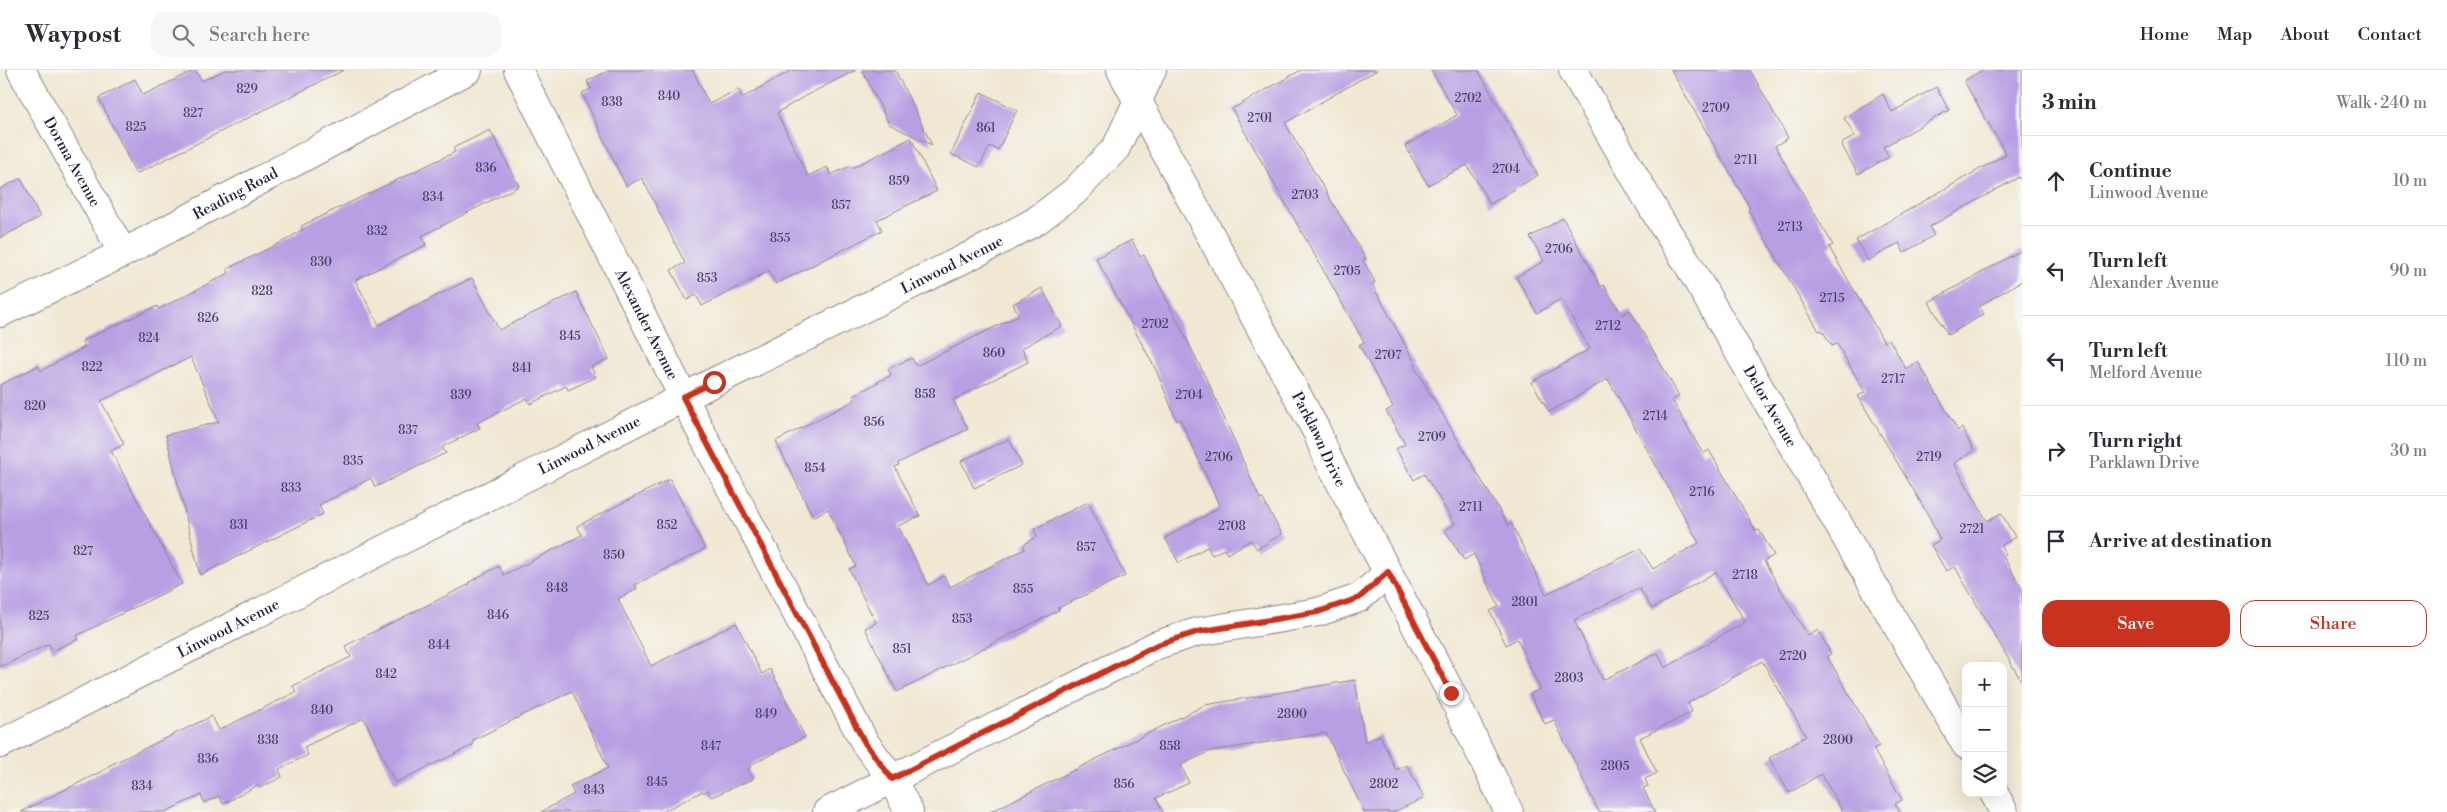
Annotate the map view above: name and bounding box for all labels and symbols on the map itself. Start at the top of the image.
house number: 829 [236,82,258,97]
house number: 840 [658,89,680,104]
house number: 2702 [1454,91,1482,106]
house number: 838 [601,95,623,110]
house number: 2709 [1702,101,1730,116]
house number: 827 [183,106,203,121]
house number: 2701 [1247,111,1273,126]
street label: Dorma Avenue [39,113,105,210]
house number: 825 [126,120,147,135]
house number: 861 [976,121,997,136]
house number: 2711 [1734,153,1759,168]
house number: 836 [475,161,497,176]
house number: 2704 [1492,162,1520,177]
street label: Reading Road [190,163,282,224]
house number: 859 [888,174,910,189]
house number: 2703 [1291,188,1319,203]
house number: 834 [422,190,444,205]
house number: 857 [831,198,851,213]
house number: 2713 [1777,220,1803,235]
house number: 832 [367,224,388,239]
house number: 855 [770,231,791,246]
street label: Linwood Avenue [898,231,1007,298]
house number: 2706 [1545,242,1573,257]
house number: 830 [310,255,332,270]
house number: 2705 [1333,264,1361,279]
street label: Alexander Avenue [610,265,683,383]
house number: 853 [697,271,718,286]
house number: 828 [251,284,273,299]
house number: 2715 [1819,291,1845,306]
house number: 826 [197,311,219,326]
house number: 2702 [1141,317,1169,332]
house number: 2712 [1595,319,1621,334]
house number: 845 [559,329,581,344]
house number: 824 [138,331,160,346]
house number: 860 [983,346,1005,361]
house number: 2707 [1375,348,1401,363]
house number: 822 [81,360,103,375]
house number: 841 [512,361,533,376]
street label: Delor Avenue [1739,362,1801,451]
route start [703,371,726,394]
house number: 2717 [1881,372,1905,387]
house number: 858 [914,387,936,402]
house number: 839 [450,388,472,403]
house number: 2704 [1175,388,1203,403]
street label: Parklawn Drive [1287,388,1350,490]
house number: 820 [24,399,46,414]
house number: 2714 [1642,409,1668,424]
street label: Linwood Avenue [535,411,644,479]
house number: 856 [863,415,885,430]
house number: 837 [398,423,418,438]
house number: 2709 [1418,430,1446,445]
house number: 2706 [1205,450,1233,465]
house number: 2719 [1916,450,1942,465]
house number: 835 [343,454,364,469]
house number: 854 [804,461,826,476]
house number: 833 [281,481,302,496]
house number: 2716 [1689,485,1715,500]
house number: 2711 [1459,500,1484,515]
house number: 831 [230,518,249,533]
house number: 852 [657,518,678,533]
house number: 2708 [1218,519,1246,534]
house number: 2721 [1960,522,1985,537]
house number: 857 [1076,540,1096,555]
house number: 827 [73,544,93,559]
house number: 850 [603,548,625,563]
house number: 2718 [1732,568,1758,583]
house number: 848 [546,581,568,596]
house number: 855 [1013,582,1034,597]
street label: Linwood Avenue [174,594,283,662]
house number: 2801 [1512,595,1539,610]
house number: 846 [487,608,509,623]
house number: 825 [29,609,50,624]
house number: 853 [952,612,973,627]
house number: 844 [428,638,450,653]
house number: 851 [892,642,912,657]
house number: 2720 [1779,649,1807,664]
house number: 842 [375,667,397,682]
house number: 2803 [1555,671,1584,686]
route end [1440,682,1463,705]
house number: 840 [311,703,333,718]
house number: 849 [755,707,777,722]
house number: 2800 [1277,707,1307,722]
house number: 838 [257,733,279,748]
house number: 2800 [1823,733,1853,748]
house number: 847 [701,739,721,754]
house number: 858 [1159,739,1181,754]
house number: 836 [197,752,219,767]
house number: 2805 [1601,759,1630,774]
house number: 845 [646,775,668,790]
house number: 856 [1113,777,1135,792]
house number: 2802 [1370,777,1399,792]
house number: 834 [131,779,153,794]
house number: 843 [583,783,605,798]

